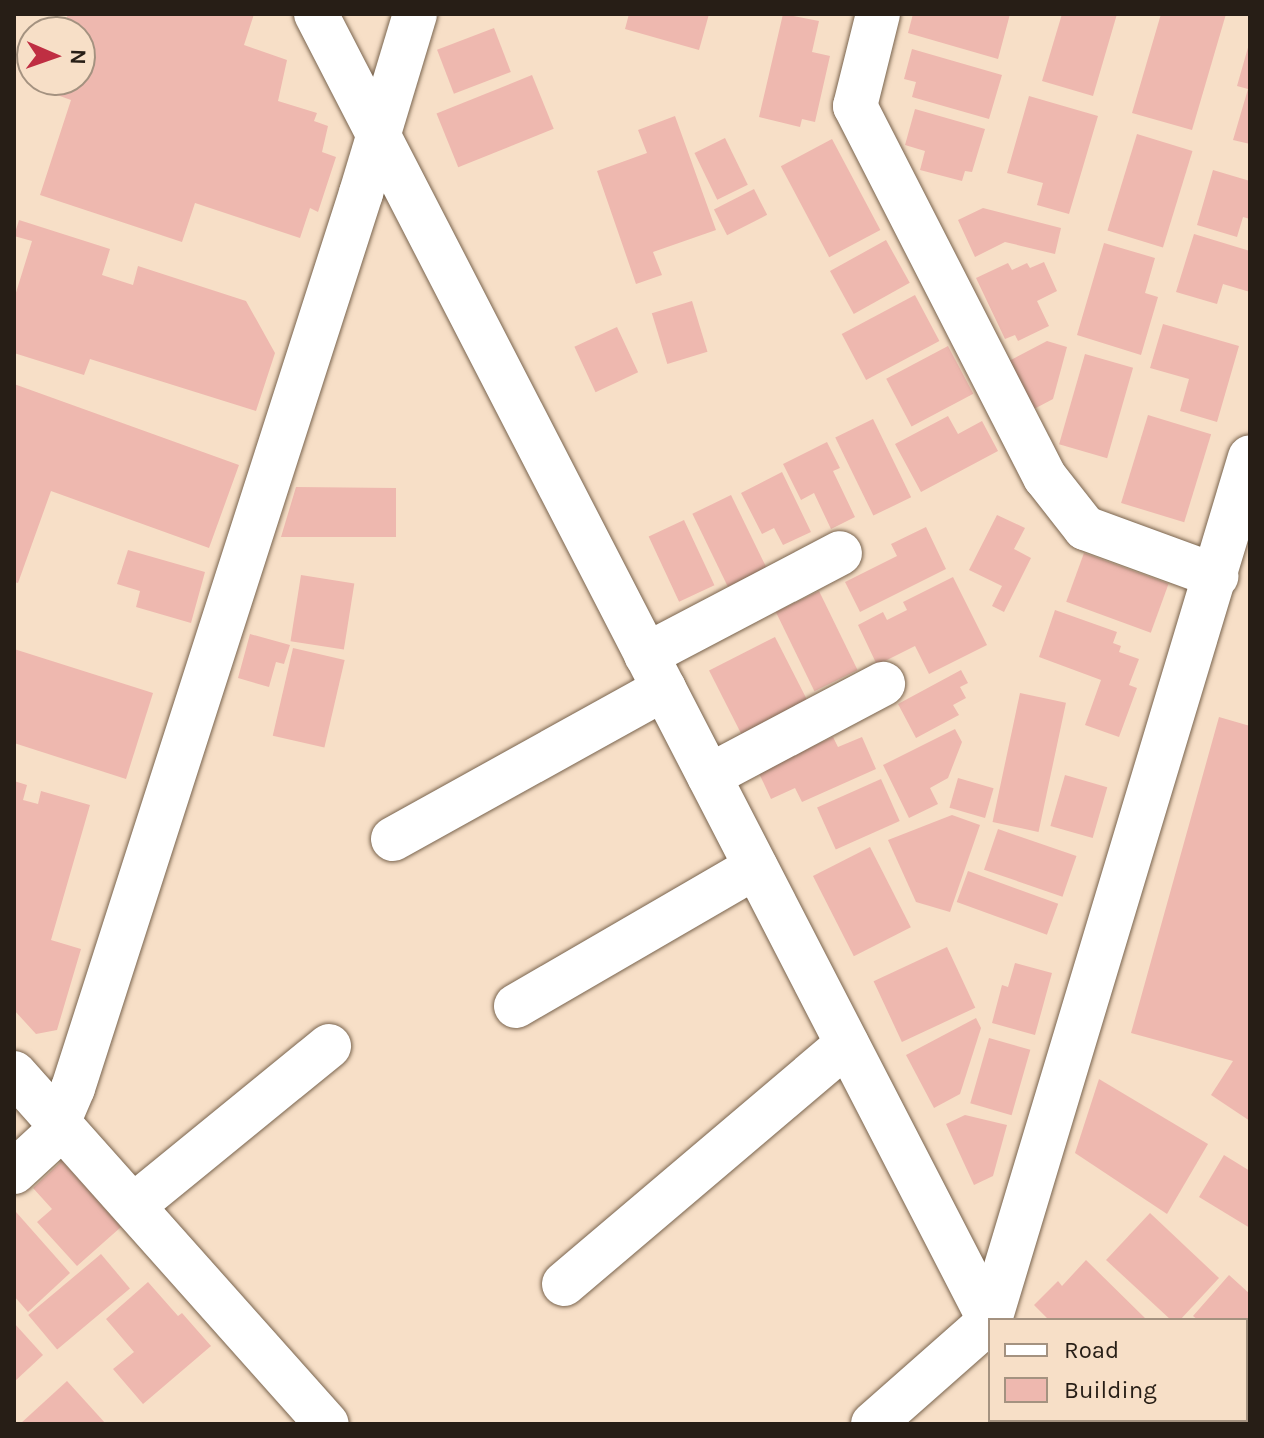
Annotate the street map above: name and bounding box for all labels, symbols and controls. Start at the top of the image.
north arrow [16,16,96,96]
text: N [65,48,91,65]
legend [988,1318,1248,1422]
text: Road [1064,1336,1119,1364]
text: Building [1064,1376,1157,1404]

